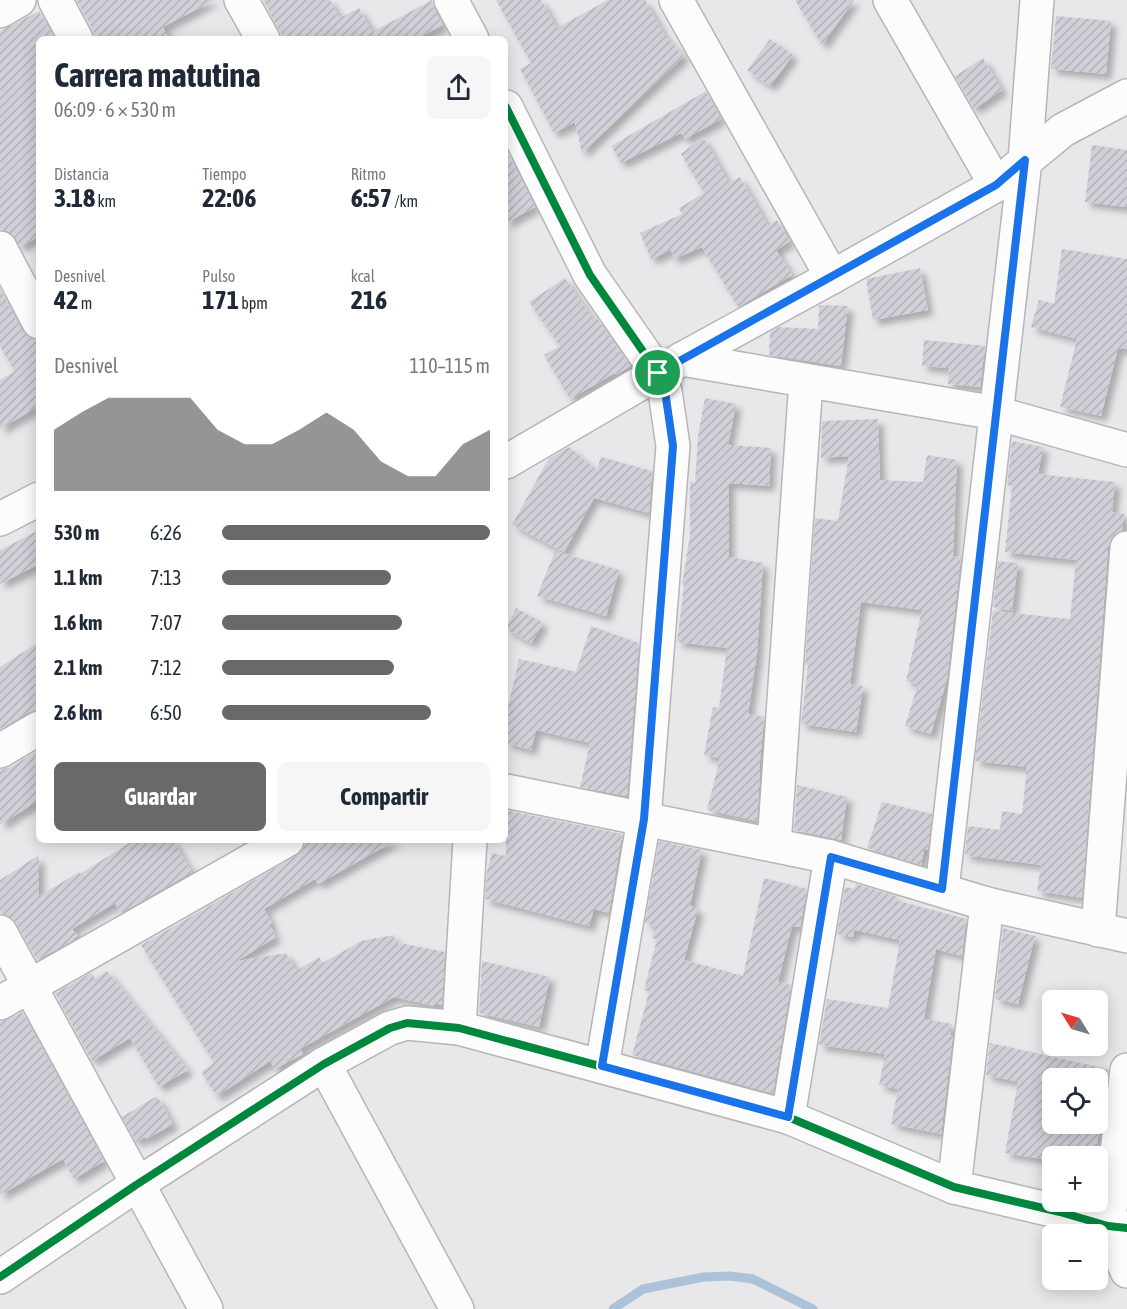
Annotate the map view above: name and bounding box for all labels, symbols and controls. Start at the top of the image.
text: Carrera matutina [54,56,261,94]
button: share [427,56,490,119]
text: 06:09 · 6 × 530 m [54,98,176,121]
text: Distancia [54,165,109,183]
text: Tiempo [202,165,247,183]
text: Ritmo [351,165,386,183]
text: 3.18 [54,183,95,213]
text: 22:06 [202,183,256,213]
text: 6:57 [351,183,392,213]
text: km [95,192,116,210]
text: /km [392,192,418,210]
text: Desnivel [54,267,105,285]
text: Pulso [202,267,235,285]
text: kcal [351,267,375,285]
text: 42 [54,285,78,315]
text: 171 [202,285,239,315]
text: 216 [351,285,387,315]
text: m [78,294,92,312]
text: bpm [239,294,268,312]
pin [632,347,683,398]
text: Desnivel [54,354,118,377]
text: 110–115 m [409,354,490,377]
icon: arrive [641,356,674,389]
text: 530 m [54,521,99,544]
text: 6:26 [150,521,182,544]
text: 1.1 km [54,566,102,589]
text: 7:13 [150,566,182,589]
text: 1.6 km [54,611,102,634]
text: 7:07 [150,611,182,634]
text: 2.1 km [54,656,102,679]
text: 7:12 [150,656,182,679]
text: 2.6 km [54,701,102,724]
text: 6:50 [150,701,182,724]
button: Guardar [54,762,266,831]
button: Compartir [278,762,490,831]
north arrow [1042,990,1108,1056]
map controls [1042,990,1108,1290]
button: locate [1042,1068,1108,1134]
button: + [1042,1146,1108,1212]
button: − [1042,1224,1108,1290]

